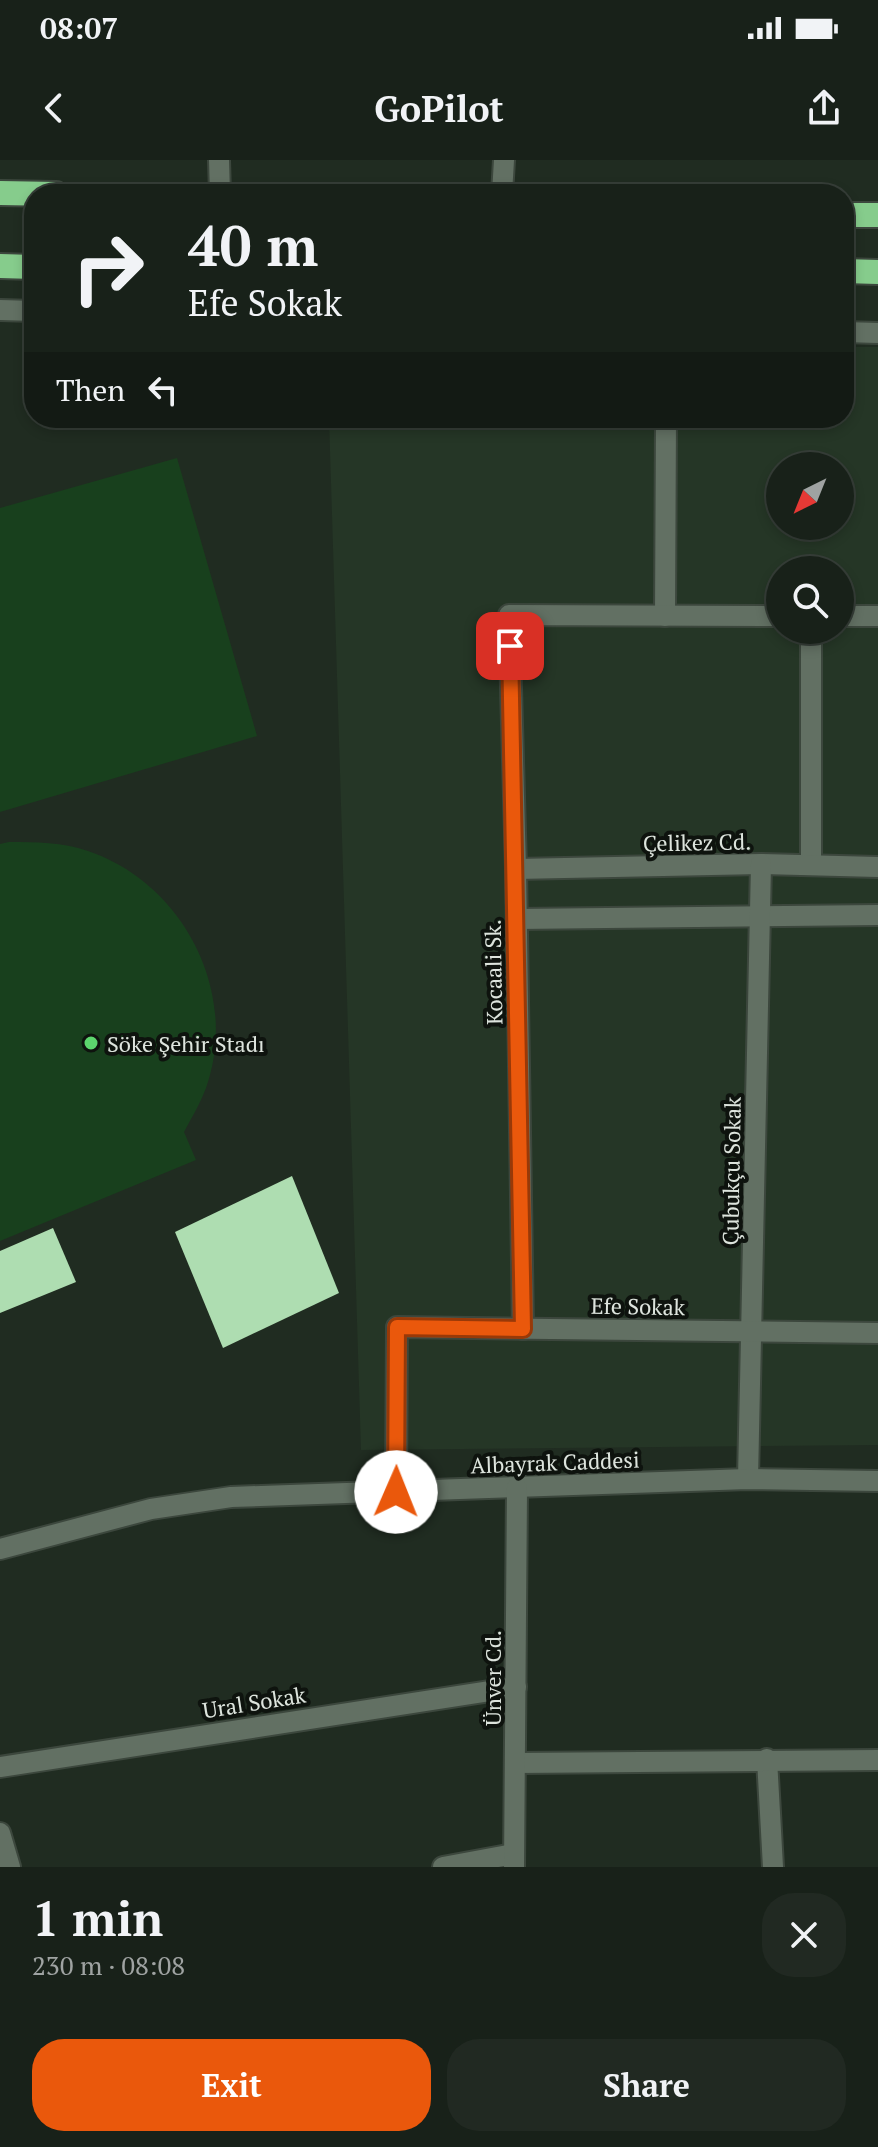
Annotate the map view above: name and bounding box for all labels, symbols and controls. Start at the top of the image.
text: 08:07 [40,8,118,48]
text: GoPilot [374,85,504,132]
icon: back [32,86,76,130]
icon: share [802,86,846,130]
text: 40 m [188,208,318,282]
icon: right [56,216,160,320]
text: Efe Sokak [188,279,342,326]
icon: left [141,368,185,412]
text: Then [56,370,125,410]
north arrow [766,452,854,540]
map controls [766,452,854,644]
button: search [766,556,854,644]
pin [476,612,544,680]
icon: arrive [488,624,532,668]
street label: Çelikez Cd. [643,827,751,857]
street label: Kocaali Sk. [478,919,508,1025]
place label: Söke Şehir Stadı [107,1029,265,1058]
marker: Söke Şehir Stadı [82,1034,100,1052]
street label: Çubukçu Sokak [715,1096,747,1245]
street label: Efe Sokak [591,1291,686,1321]
street label: Albayrak Caddesi [470,1445,640,1479]
position arrow [354,1450,438,1534]
street label: Ünver Cd. [478,1630,507,1726]
street label: Ural Sokak [200,1679,308,1724]
text: 1 min [32,1886,163,1950]
button: close [762,1893,846,1977]
text: 230 m · 08:08 [32,1948,185,1982]
button: Exit [32,2039,431,2131]
button: Share [447,2039,846,2131]

